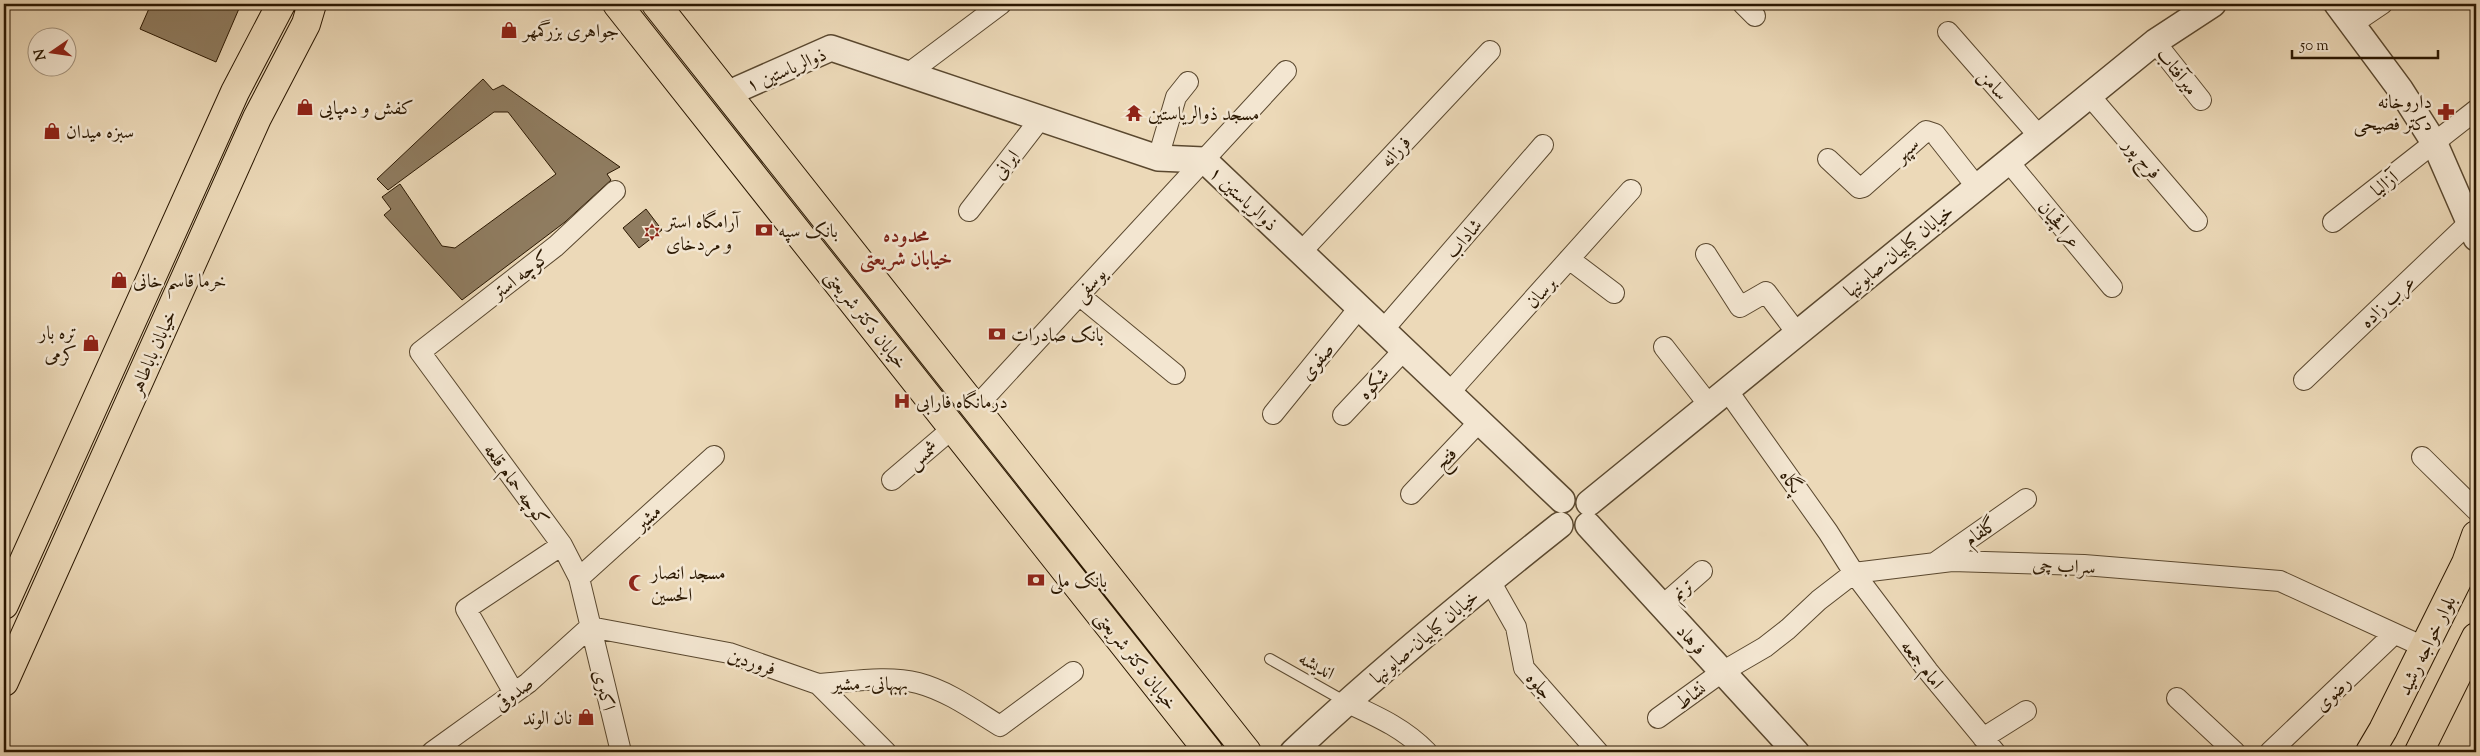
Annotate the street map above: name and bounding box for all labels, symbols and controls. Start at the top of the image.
place label: جواهری بزرگمهر [521,19,619,46]
shop icon: جواهری بزرگمهر [499,20,519,40]
north arrow [28,28,78,78]
scale bar [2292,28,2439,60]
text: 50 m [2299,36,2329,57]
street label: ذوالریاستین ۱ [742,42,831,100]
street label: میرآفتاب [2149,43,2203,102]
text: N [30,47,52,62]
street label: سامن [1971,64,2014,107]
place label: داروخانه دکتر فصیحی [2353,90,2432,139]
place label: کفش و دمپایی [319,96,414,123]
shop icon: کفش و دمپایی [295,97,315,117]
place label: مسجد ذوالریاستین [1148,102,1259,129]
pharmacy icon: داروخانه دکتر فصیحی [2436,102,2456,122]
temple icon: مسجد ذوالریاستین [1124,103,1144,123]
place label: سبزه میدان [66,120,134,147]
shop icon: سبزه میدان [42,121,62,141]
street label: فرزانه [1375,131,1419,175]
street label: سپهر [1887,132,1926,171]
street label: فرح پور [2113,132,2167,187]
street label: ایرانی [987,145,1027,186]
street label: ذوالریاستین ۱ [1202,161,1283,239]
street label: آزالیا [2366,165,2406,204]
street label: عراقچیان [2030,196,2086,255]
street label: خیابان کبابیان-صابونیها [1839,199,1960,305]
place label: آرامگاه استر و مردخای [664,209,741,259]
street label: شاداب [1440,214,1490,266]
place label: بانک سپه [778,219,838,246]
bank icon: بانک سپه [754,220,774,240]
synagogue icon: آرامگاه استر و مردخای [642,222,662,242]
district label: محدوده خیابان شریعتی [860,223,952,275]
street label: کوچه استر [485,245,556,309]
street label: یوسفی [1068,262,1115,309]
street label: خیابان دکتر شریعتی [817,265,913,376]
place label: خرما قاسم خانی [133,269,227,300]
shop icon: خرما قاسم خانی [109,270,129,290]
street label: عرب زاده [2355,270,2422,336]
street label: برسان [1520,271,1564,316]
street label: خیابان باباطاهر [123,306,185,402]
place label: تره بار کرمی [37,321,77,370]
place label: بانک صادرات [1011,323,1104,350]
bank icon: بانک صادرات [987,324,1007,344]
shop icon: تره بار کرمی [81,333,101,353]
street label: صفوی [1294,338,1341,387]
street label: شکوه [1353,363,1397,407]
place label: درمانگاه فارابی [916,389,1008,417]
hospital icon: درمانگاه فارابی [892,391,912,411]
street label: شمس [902,435,945,477]
street label: کوچه حمام قلعه [475,439,554,533]
street label: فتح [1429,442,1466,479]
street label: پگاه [1772,464,1810,501]
street label: مشیر [628,499,668,540]
street label: گلفام [1959,512,2004,555]
street label: سراب چی [2031,552,2096,583]
place label: مسجد انصار الحسین [649,561,726,610]
place label: بانک ملی [1050,569,1107,596]
bank icon: بانک ملی [1026,570,1046,590]
mosque icon: مسجد انصار الحسین [627,573,647,593]
street label: ترنم [1666,573,1702,609]
street label: خیابان کبابیان-صابونیها [1365,584,1486,691]
street label: بلوار خواجه رشید [2392,592,2464,701]
street label: خیابان دکتر شریعتی [1087,606,1183,717]
street label: فرهاد [1669,619,1711,662]
street label: امام جمعه [1892,635,1949,697]
street label: فروردین [724,643,779,684]
street label: اندیشه [1293,646,1339,688]
street label: اکبری [584,667,621,714]
street label: جلوه [1518,667,1558,707]
street label: صدوقی [489,671,540,719]
street label: رضوی [2309,671,2358,719]
street label: بهبهانی- مشیر [830,672,908,699]
street label: نشاط [1670,676,1713,718]
place label: نان الوند [523,706,572,733]
shop icon: نان الوند [576,707,596,727]

